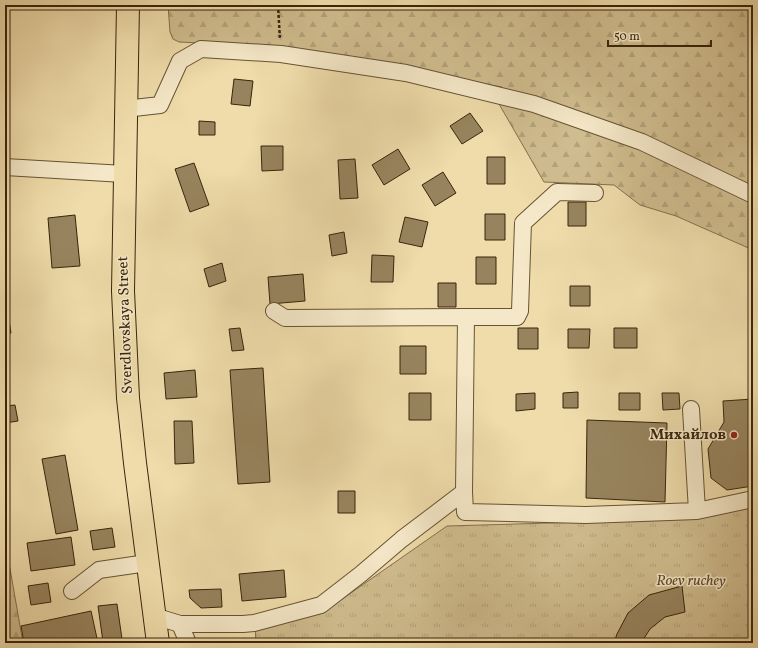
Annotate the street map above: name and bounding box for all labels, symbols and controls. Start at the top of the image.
scale bar [608,22,711,48]
text: 50 m [614,29,640,45]
street label: Sverdlovskaya Street [113,256,139,394]
place label: Михайлов [650,425,726,446]
marker: Михайлов [729,430,739,440]
park label: Roev ruchey [656,571,726,592]

